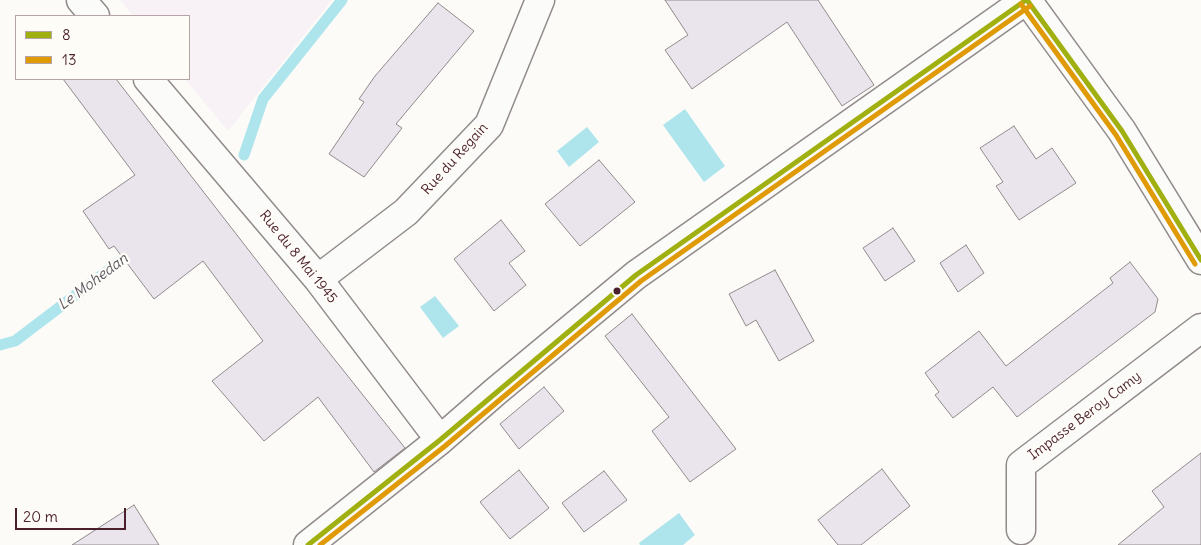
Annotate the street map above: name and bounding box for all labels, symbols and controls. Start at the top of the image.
legend [15,15,190,80]
text: 8 [62,25,71,44]
text: 13 [62,50,76,69]
street label: Rue du Regain [418,120,492,198]
street label: Rue du 8 Mai 1945 [255,207,341,307]
water label: Le Mohedan [55,250,131,314]
unlabelled marker [612,286,622,296]
street label: Impasse Beroy Camy [1025,368,1145,464]
scale bar [18,498,129,530]
text: 20 m [23,507,58,526]

